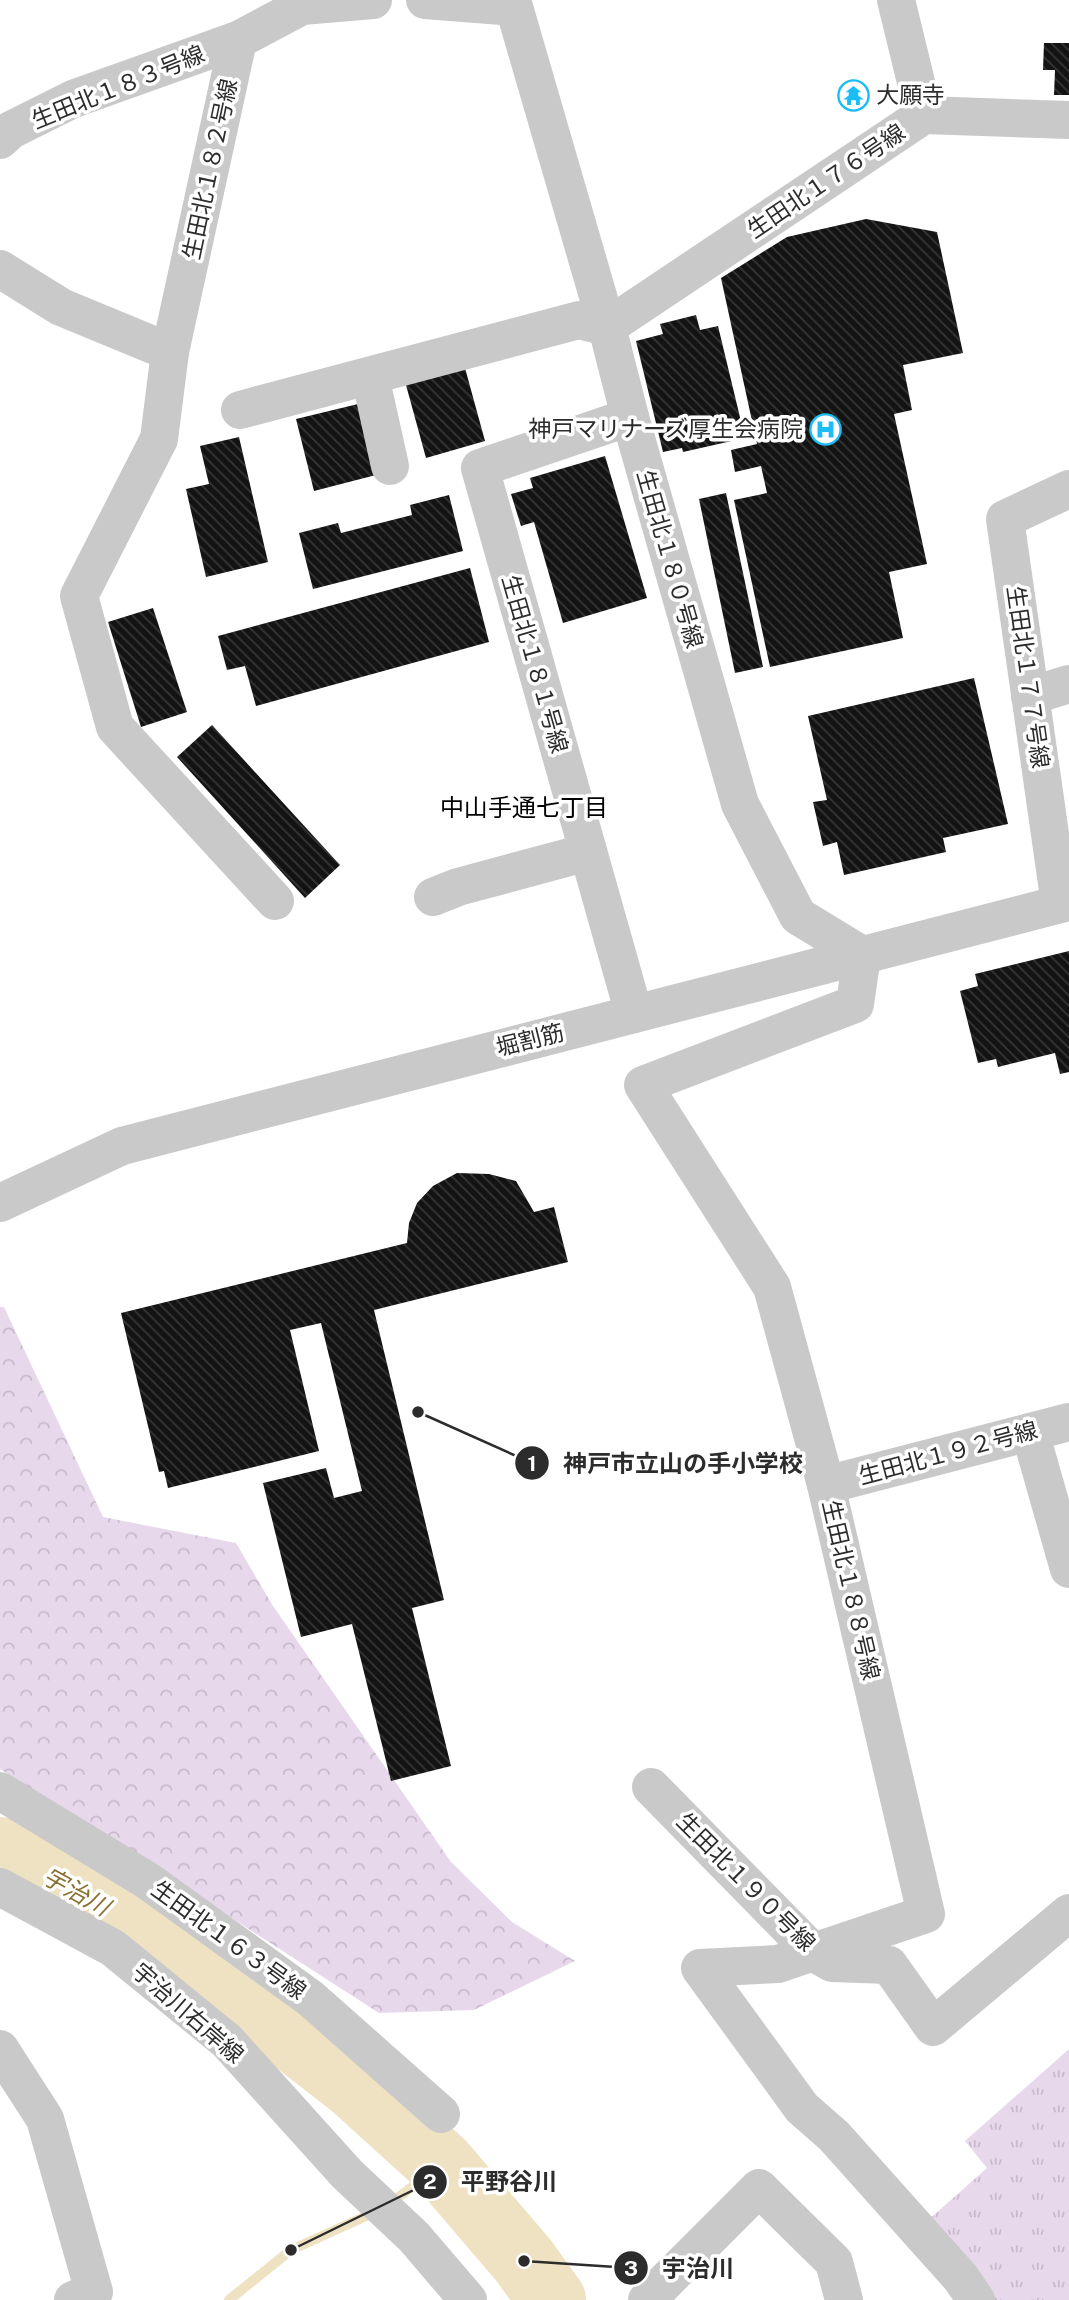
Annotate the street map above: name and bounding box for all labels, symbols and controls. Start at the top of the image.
street label: 生田北１８３号線 [27,40,208,134]
street label: 生田北１８２号線 [177,76,242,262]
temple icon: 大願寺 [836,78,870,112]
place label: 大願寺 [876,81,945,108]
street label: 生田北１７６号線 [742,118,910,243]
hospital icon: 神戸マリナーズ厚生会病院 [809,412,843,446]
place label: 神戸マリナーズ厚生会病院 [528,415,803,442]
street label: 生田北１８０号線 [632,467,709,651]
street label: 生田北１８１号線 [497,572,574,756]
street label: 生田北１７７号線 [1002,584,1055,770]
district label: 中山手通七丁目 [440,793,608,821]
street label: 堀割筋 [493,1018,567,1061]
street label: 生田北１９２号線 [856,1416,1040,1489]
callout: 神戸市立山の手小学校 [514,1441,817,1486]
text: 神戸市立山の手小学校 [563,1449,803,1477]
text: 1 [528,1451,537,1476]
street label: 生田北１８８号線 [818,1497,885,1683]
street label: 生田北１９０号線 [672,1807,821,1956]
water label: 宇治川 [38,1861,117,1922]
street label: 生田北１６３号線 [147,1875,312,2005]
street label: 宇治川右岸線 [127,1957,249,2068]
callout: 平野谷川 [412,2159,571,2204]
text: 平野谷川 [461,2167,557,2195]
text: 2 [423,2169,437,2194]
callout: 宇治川 [613,2246,748,2291]
text: 宇治川 [662,2254,734,2282]
text: 3 [624,2256,638,2281]

